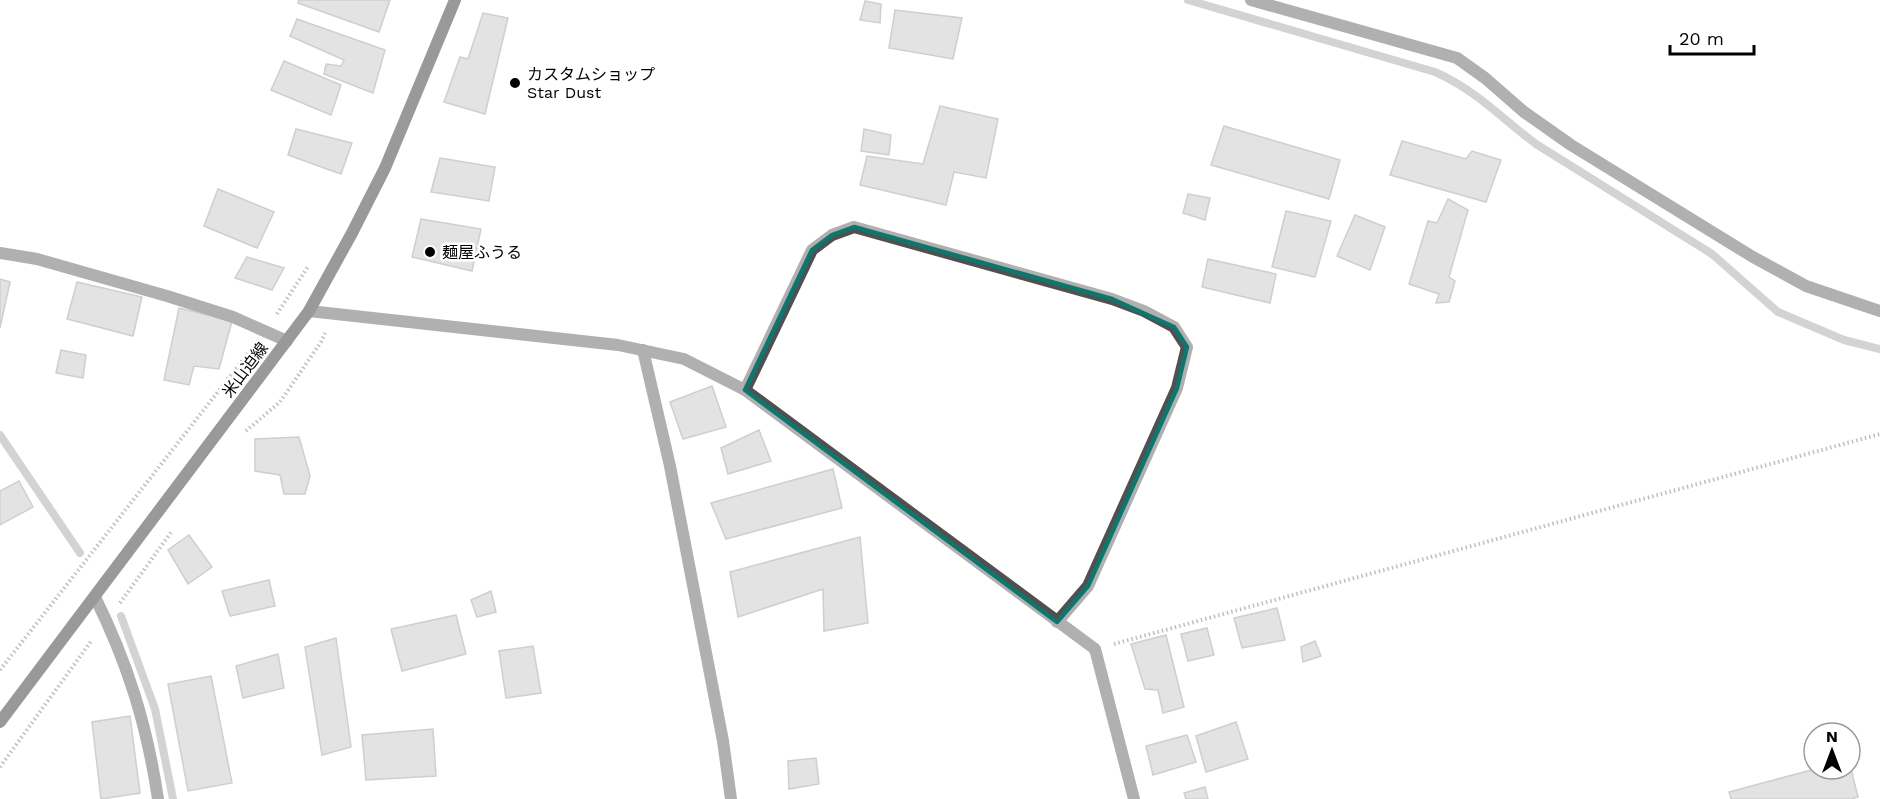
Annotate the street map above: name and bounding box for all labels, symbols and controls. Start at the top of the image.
scale bar [1670,18,1754,56]
text: 20 m [1679,28,1724,49]
place label: カスタムショップ Star Dust [527,65,655,102]
marker: カスタムショップ Star Dust [508,76,522,90]
place label: 麺屋ふうる [442,243,522,262]
marker: 麺屋ふうる [423,245,437,259]
street label: 米山迫線 [218,339,272,401]
north arrow [1802,721,1862,781]
text: N [1826,727,1838,746]

